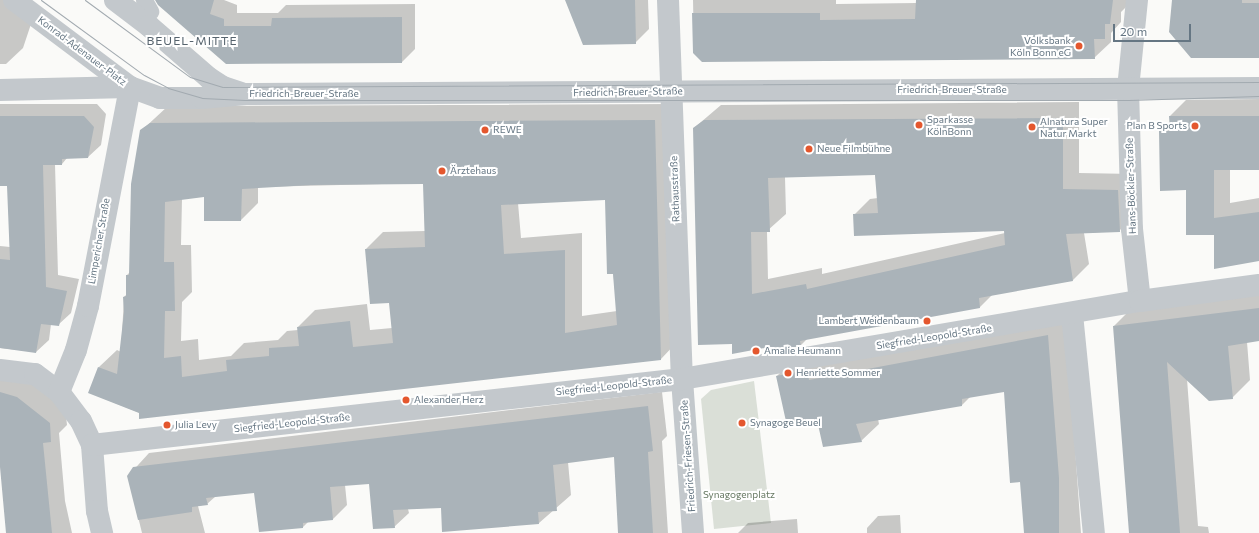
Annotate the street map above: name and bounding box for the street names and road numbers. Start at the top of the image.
street label: Konrad-Adenauer-Platz [35,14,129,88]
street label: Friedrich-Breuer-Straße [897,84,1007,96]
street label: Friedrich-Breuer-Straße [573,85,683,99]
street label: Friedrich-Breuer-Straße [249,88,359,100]
street label: Hans-Böckler-Straße [1123,138,1139,234]
street label: Rathausstraße [668,156,682,222]
street label: Limpericher Straße [86,197,112,285]
street label: Siegfried-Leopold-Straße [875,322,993,352]
street label: Siegfried-Leopold-Straße [555,374,673,398]
street label: Friedrich-Friesen-Straße [678,400,698,512]
street label: Siegfried-Leopold-Straße [233,411,351,435]

